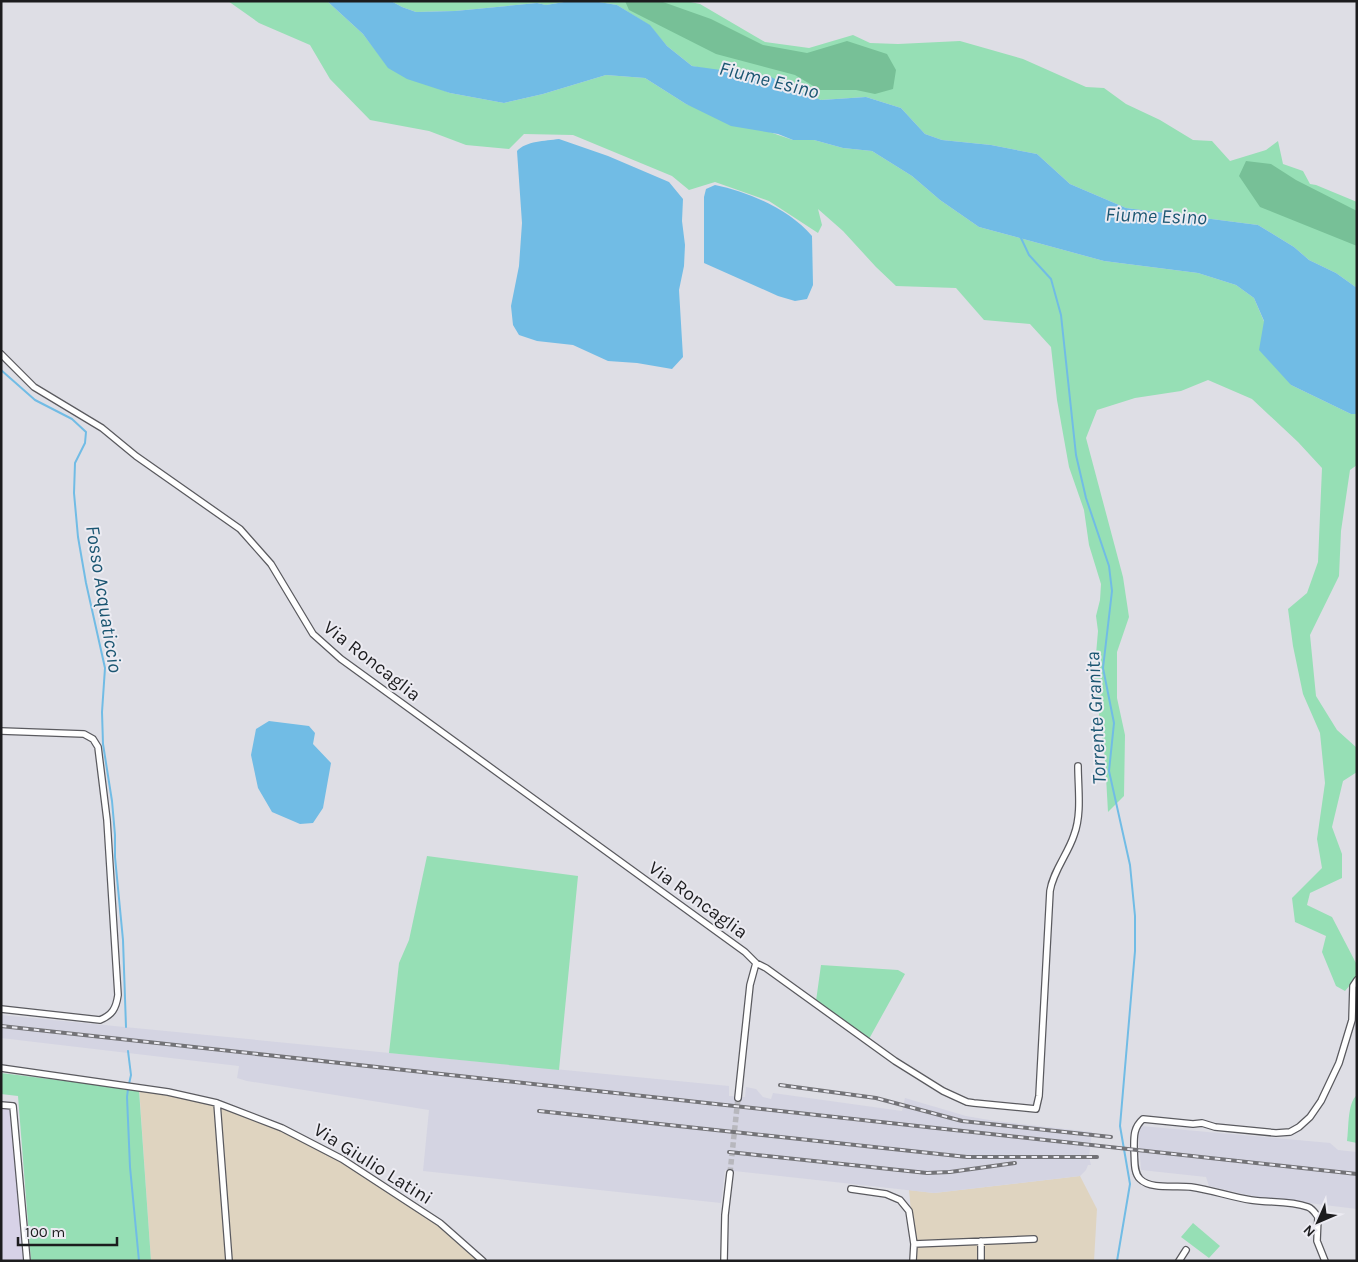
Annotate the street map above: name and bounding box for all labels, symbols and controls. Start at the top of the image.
water label: Fiume Esino [717,57,821,104]
water label: Fiume Esino [1105,203,1207,229]
water label: Fosso Acquaticcio [81,524,127,674]
street label: Via Roncaglia [319,616,425,706]
water label: Torrente Granita [1081,651,1111,785]
street label: Via Roncaglia [644,857,752,943]
street label: Via Giulio Latini [310,1119,436,1209]
north arrow [1293,1197,1343,1247]
scale bar [18,1214,116,1246]
text: N [1300,1221,1319,1240]
text: 100 m [25,1223,65,1241]

